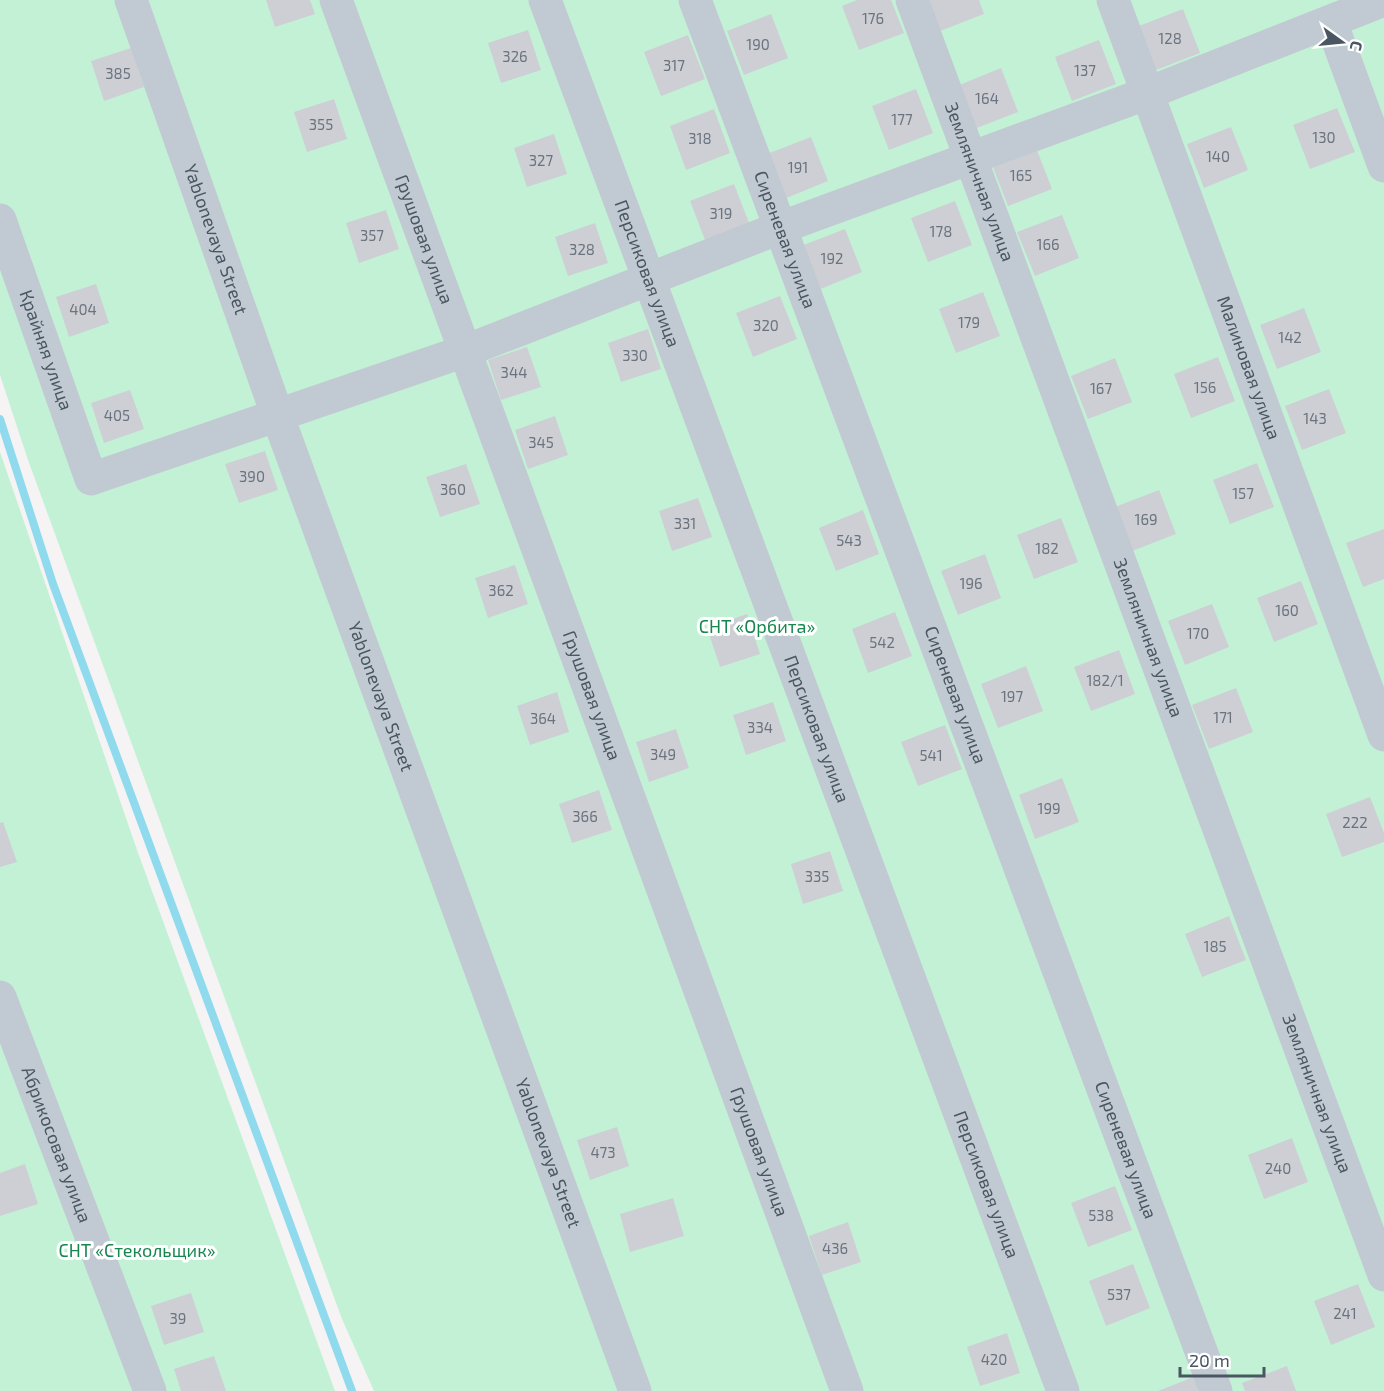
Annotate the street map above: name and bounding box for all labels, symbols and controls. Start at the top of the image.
house number: 176 [862,9,884,27]
north arrow [1312,12,1372,72]
house number: 128 [1158,29,1182,47]
house number: 190 [746,35,770,53]
text: С [1347,39,1367,53]
house number: 326 [502,47,528,65]
house number: 317 [663,56,685,74]
house number: 137 [1074,61,1096,79]
house number: 385 [105,64,131,82]
house number: 164 [975,89,999,107]
street label: Земляничная улица [941,99,1020,264]
house number: 177 [891,110,913,128]
house number: 355 [309,115,333,133]
house number: 130 [1312,128,1336,146]
house number: 318 [688,129,712,147]
house number: 140 [1206,147,1230,165]
house number: 327 [529,151,554,169]
house number: 191 [788,158,808,176]
street label: Yablonevaya Street [180,161,253,317]
house number: 165 [1010,166,1032,184]
street label: Сиреневая улица [750,167,822,311]
street label: Грушовая улица [391,171,459,307]
street label: Персиковая улица [610,197,685,350]
house number: 319 [710,204,732,222]
house number: 178 [930,222,952,240]
house number: 357 [360,226,384,244]
house number: 166 [1036,235,1060,253]
house number: 328 [569,240,595,258]
house number: 192 [821,249,843,267]
street label: Крайняя улица [15,287,78,413]
street label: Малиновая улица [1213,293,1286,442]
house number: 404 [69,300,97,318]
house number: 179 [958,313,980,331]
house number: 320 [753,316,779,334]
house number: 142 [1278,328,1302,346]
house number: 330 [622,346,648,364]
house number: 344 [501,363,527,381]
house number: 156 [1194,378,1216,396]
house number: 167 [1090,379,1112,397]
house number: 405 [104,406,130,424]
house number: 143 [1303,409,1327,427]
house number: 345 [528,433,554,451]
house number: 390 [239,467,265,485]
house number: 360 [440,480,466,498]
house number: 157 [1232,484,1254,502]
house number: 169 [1134,510,1158,528]
house number: 331 [674,514,696,532]
house number: 543 [836,531,862,549]
house number: 182 [1035,539,1059,557]
street label: Земляничная улица [1110,555,1189,720]
house number: 196 [959,574,983,592]
house number: 362 [488,581,514,599]
house number: 160 [1275,601,1299,619]
park label: СНТ «Орбита» [699,615,815,637]
street label: Yablonevaya Street [344,618,419,774]
street label: Сиреневая улица [920,623,992,766]
house number: 170 [1187,624,1209,642]
street label: Грушовая улица [559,627,626,763]
house number: 542 [869,633,895,651]
street label: Персиковая улица [780,652,855,805]
house number: 182/1 [1086,671,1124,689]
house number: 197 [1001,687,1023,705]
house number: 171 [1213,708,1233,726]
house number: 364 [530,709,556,727]
house number: 334 [747,718,773,736]
house number: 349 [650,745,676,763]
house number: 541 [919,746,943,764]
house number: 199 [1037,799,1061,817]
house number: 366 [572,807,598,825]
house number: 222 [1342,813,1368,831]
house number: 335 [805,867,829,885]
house number: 185 [1203,937,1227,955]
street label: Земляничная улица [1278,1010,1357,1176]
street label: Абрикосовая улица [17,1063,97,1226]
street label: Yablonevaya Street [511,1075,586,1231]
street label: Сиреневая улица [1091,1078,1162,1222]
street label: Грушовая улица [726,1084,794,1219]
street label: Персиковая улица [950,1107,1025,1261]
house number: 473 [590,1143,616,1161]
house number: 240 [1265,1159,1291,1177]
house number: 538 [1088,1206,1114,1224]
park label: СНТ «Стекольщик» [58,1239,216,1261]
house number: 436 [822,1239,848,1257]
house number: 537 [1107,1285,1131,1303]
house number: 241 [1333,1304,1357,1322]
house number: 39 [170,1309,186,1327]
scale bar [1180,1340,1264,1378]
text: 20 m [1189,1349,1230,1371]
house number: 420 [981,1350,1007,1368]

